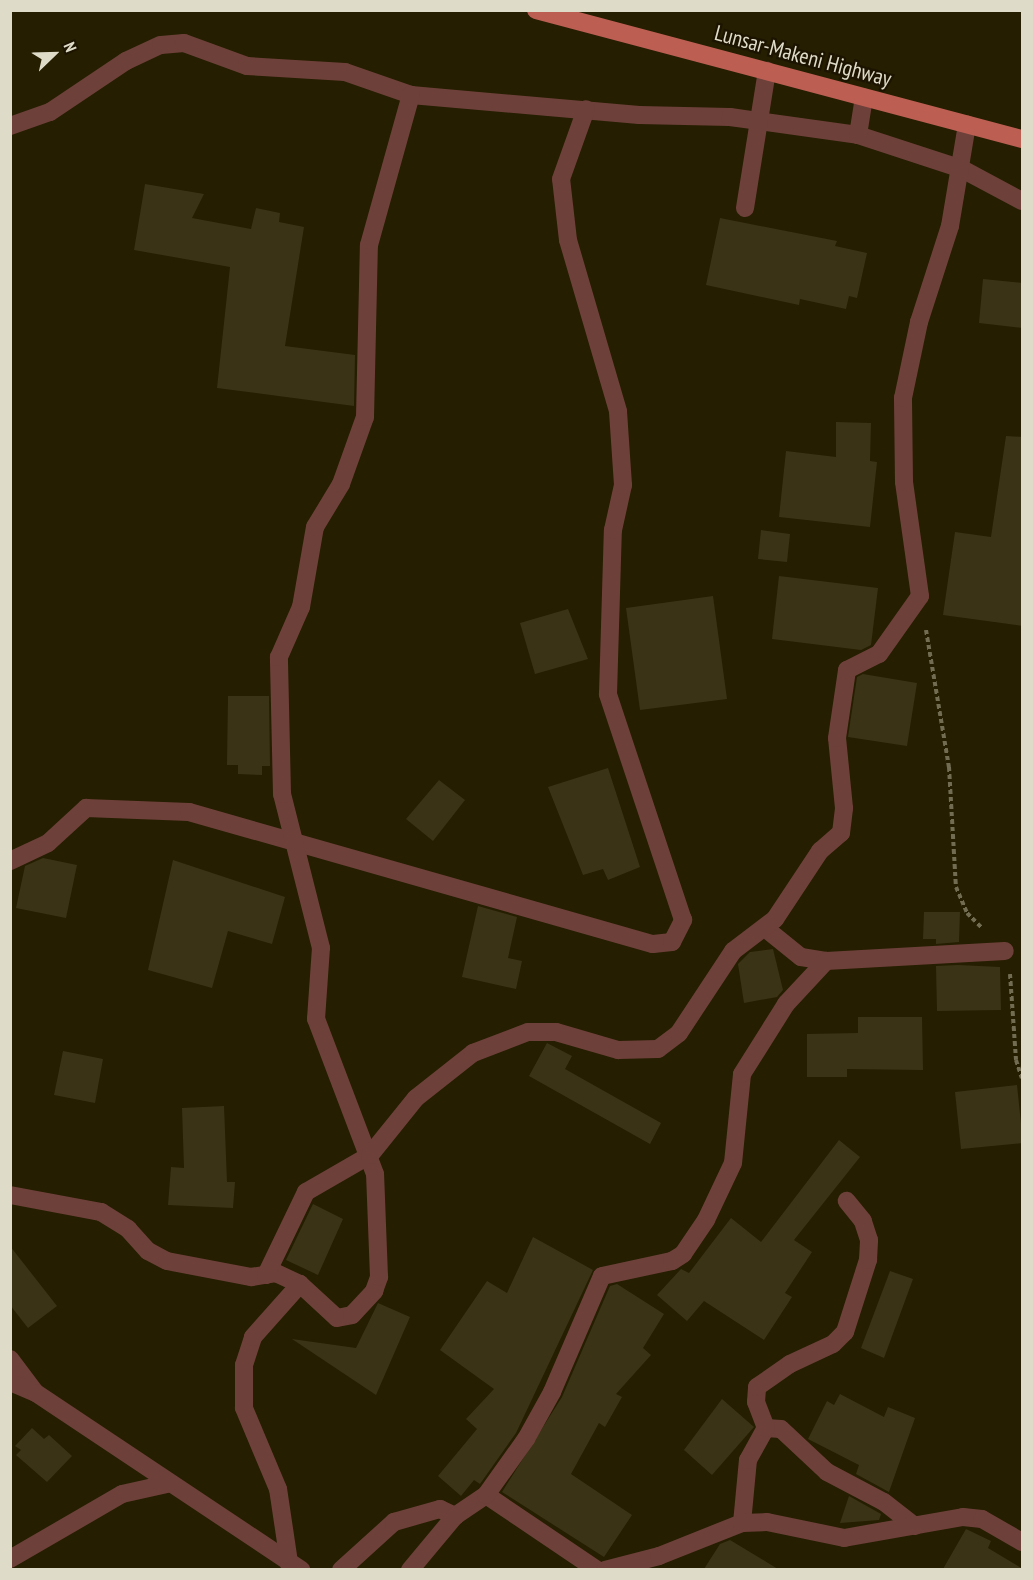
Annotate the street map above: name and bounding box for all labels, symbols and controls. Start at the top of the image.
street label: Lunsar-Makeni Highway [712,20,894,92]
north arrow [24,24,84,84]
text: N [60,39,81,55]

